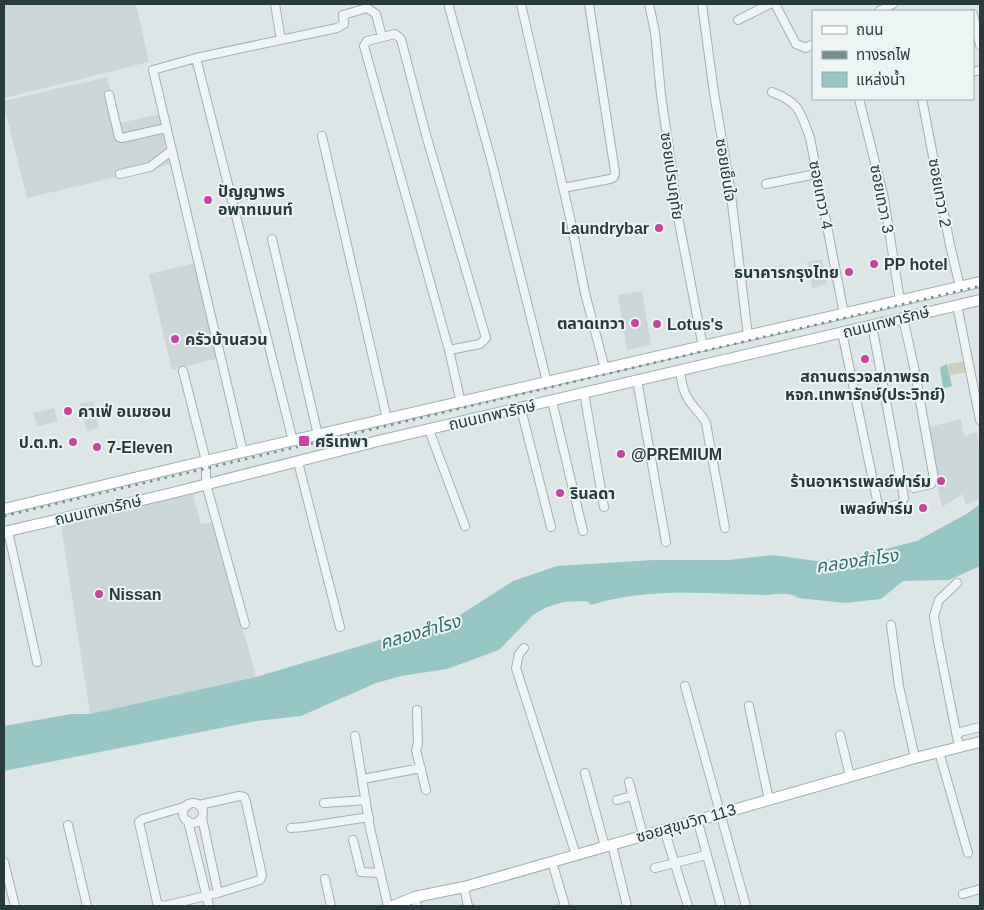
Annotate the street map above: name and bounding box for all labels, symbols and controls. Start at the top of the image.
legend [812,10,974,100]
text: ถนน [856,21,883,38]
text: ทางรถไฟ [856,46,910,63]
text: แหล่งน้ำ [856,69,905,88]
street label: ซอยเปรมฤทัย [657,131,687,221]
street label: ซอยเย็นใจ [713,137,739,203]
street label: ซอยเทวา 2 [926,157,954,229]
street label: ซอยเทวา 4 [806,159,836,231]
street label: ซอยเทวา 3 [867,163,897,235]
place label: ปัญญาพร อพาทเมนท์ [218,183,293,218]
marker: ปัญญาพร อพาทเมนท์ [202,194,214,206]
place label: Laundrybar [561,220,649,237]
marker: Laundrybar [653,222,665,234]
place label: PP hotel [884,256,948,273]
marker: PP hotel [868,258,880,270]
place label: ธนาคารกรุงไทย [734,264,839,282]
marker: ธนาคารกรุงไทย [843,266,855,278]
street label: ถนนเทพารักษ์ [841,303,931,341]
place label: ตลาดเทวา [557,315,625,332]
place label: Lotus's [667,316,723,333]
marker: ตลาดเทวา [629,317,641,329]
marker: Lotus's [651,318,663,330]
place label: ครัวบ้านสวน [185,331,267,348]
marker: ครัวบ้านสวน [169,333,181,345]
marker: สถานตรวจสภาพรถ หจก.เทพารักษ์(ประวิทย์) [859,353,871,365]
place label: สถานตรวจสภาพรถ หจก.เทพารักษ์(ประวิทย์) [785,368,945,403]
street label: ถนนเทพารักษ์ [447,397,537,433]
place label: คาเฟ่ อเมซอน [78,403,171,420]
marker: คาเฟ่ อเมซอน [62,405,74,417]
place label: ศรีเทพา [315,433,368,450]
place label: ป.ต.ท. [19,434,63,451]
marker: ศรีเทพา [297,434,311,448]
marker: ป.ต.ท. [67,436,79,448]
place label: 7-Eleven [107,439,173,456]
marker: 7-Eleven [91,441,103,453]
place label: @PREMIUM [631,446,722,463]
marker: @PREMIUM [615,448,627,460]
place label: ร้านอาหารเพลย์ฟาร์ม [790,473,931,490]
marker: ร้านอาหารเพลย์ฟาร์ม [935,475,947,487]
place label: รินลดา [569,485,615,502]
marker: รินลดา [554,487,566,499]
street label: ถนนเทพารักษ์ [53,492,143,528]
place label: เพลย์ฟาร์ม [840,500,913,517]
marker: เพลย์ฟาร์ม [917,502,929,514]
water label: คลองสำโรง [815,545,901,577]
place label: Nissan [109,586,161,603]
marker: Nissan [93,588,105,600]
water label: คลองสำโรง [377,611,464,653]
street label: ซอยสุขุมวิท 113 [634,801,738,846]

